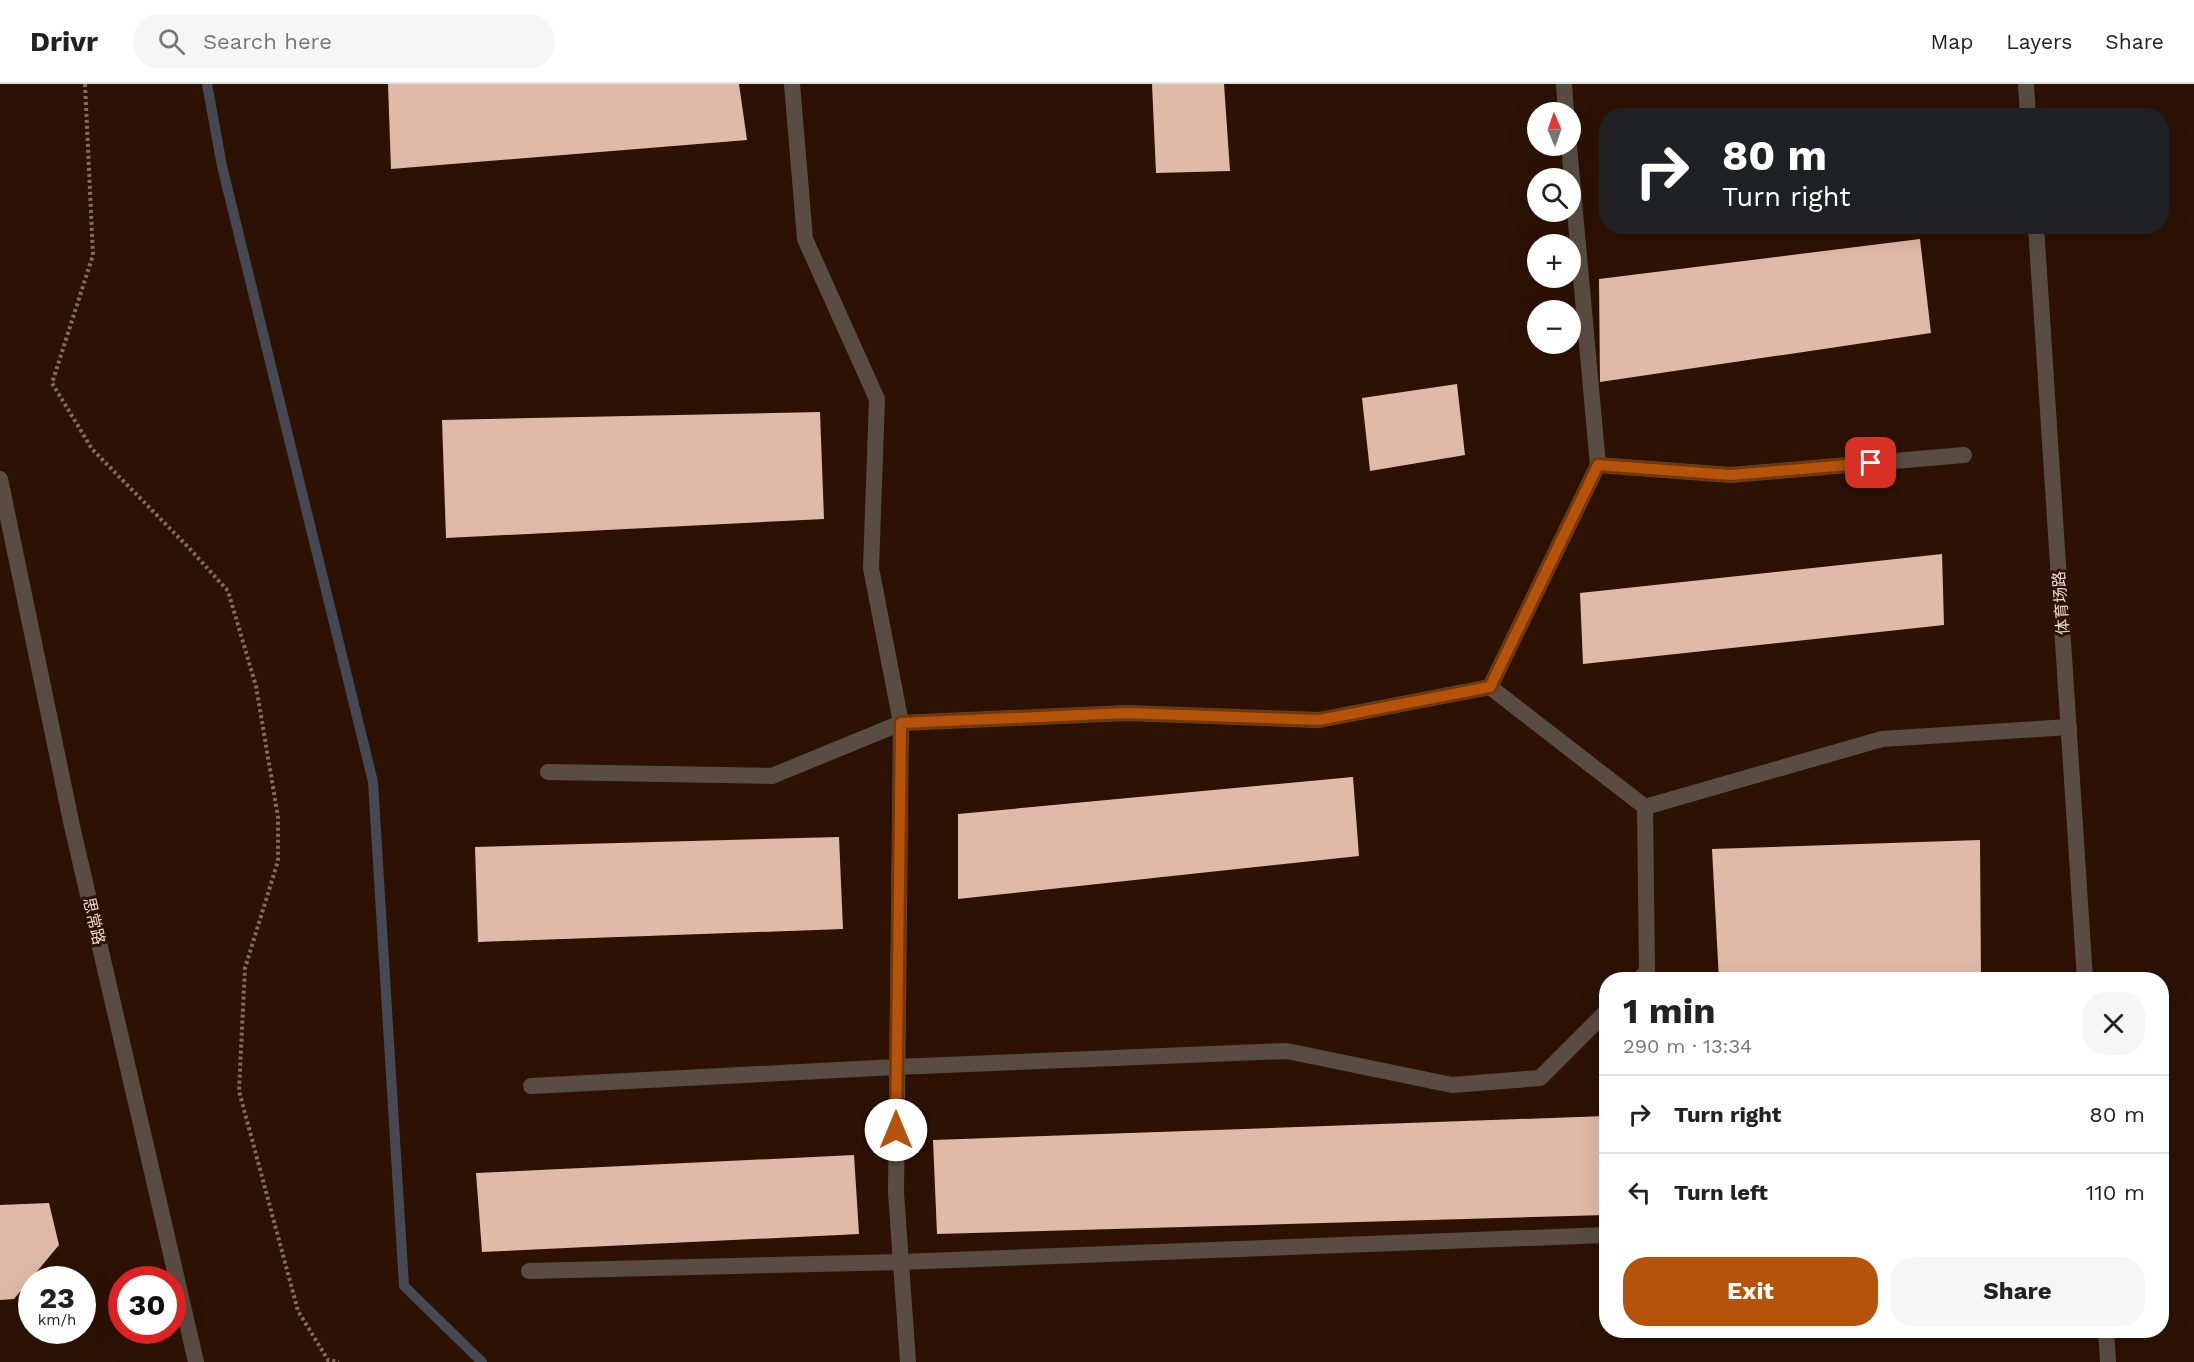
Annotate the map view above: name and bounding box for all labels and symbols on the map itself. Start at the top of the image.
north arrow [1527,102,1581,156]
pin [1845,437,1896,488]
street label: 体育场路 [2049,570,2073,636]
street label: 思常路 [79,895,109,947]
position arrow [864,1098,928,1162]
speed limit sign: 30 [108,1266,186,1344]

